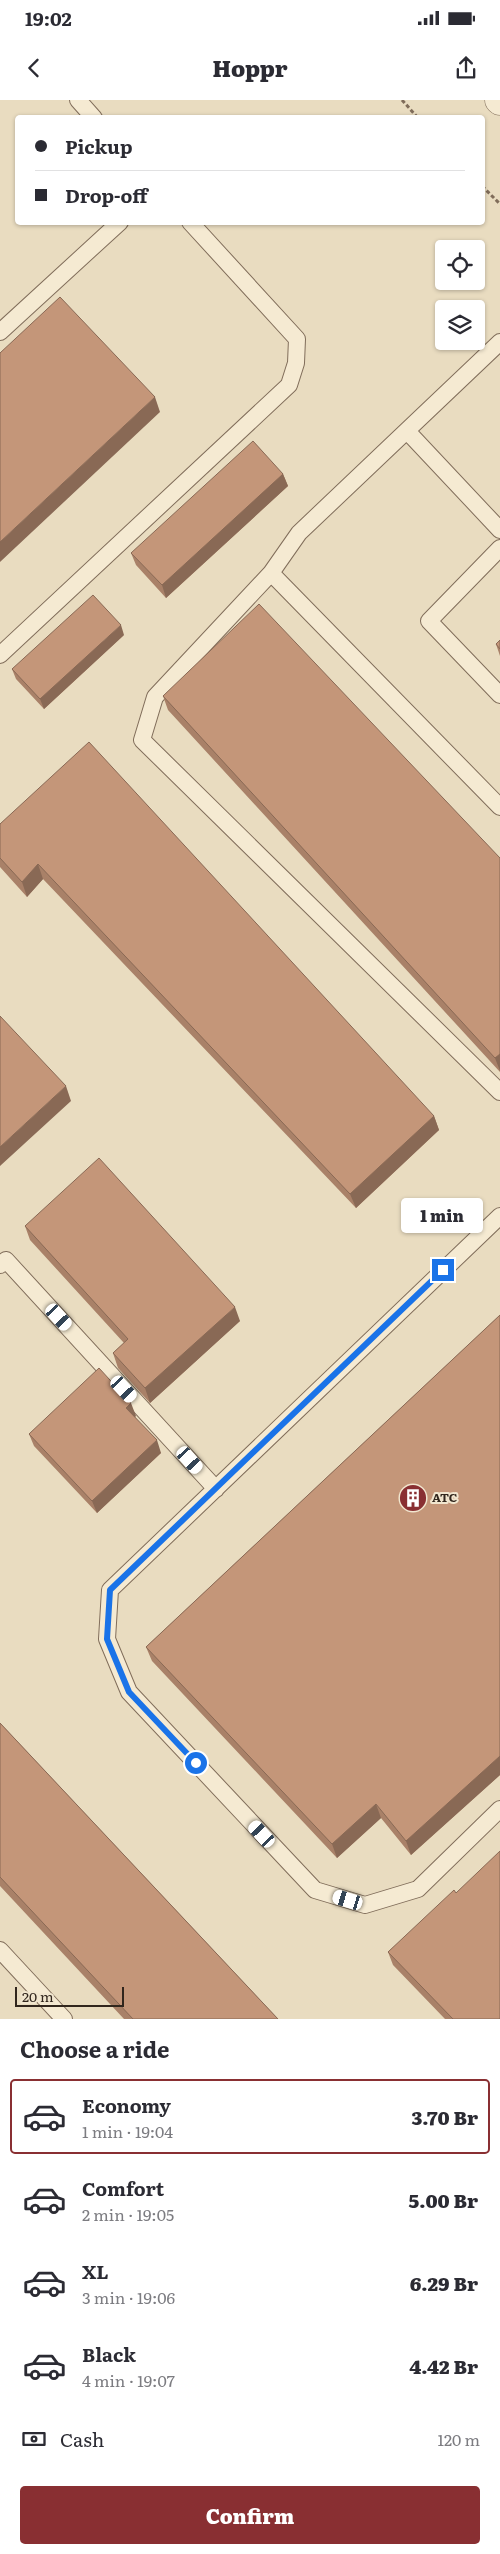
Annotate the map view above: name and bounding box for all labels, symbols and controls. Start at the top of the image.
text: 19:02 [25,4,72,32]
text: Hoppr [212,51,288,84]
icon: back [20,54,48,82]
icon: share [452,54,480,82]
text: Pickup [65,132,133,160]
text: Drop-off [65,181,148,209]
map controls [435,240,485,350]
button: locate [435,240,485,290]
button: layers [435,300,485,350]
callout: 1 min [402,1198,484,1232]
text: 1 min [420,1203,464,1227]
route end [432,1259,454,1281]
car [43,1301,74,1333]
car [108,1373,139,1405]
car [174,1444,205,1476]
building icon: АТС [398,1483,428,1513]
place label: АТС [432,1488,457,1506]
route start [185,1752,207,1774]
car [246,1818,277,1850]
car [331,1888,364,1912]
scale bar [15,1984,124,2007]
text: 20 m [22,1986,54,2006]
text: Choose a ride [20,2032,169,2065]
text: Economy [82,2091,171,2119]
icon: car [22,2094,67,2139]
text: 3.70 Br [411,2103,478,2131]
text: 1 min · 19:04 [82,2119,173,2143]
text: Comfort [82,2174,164,2202]
icon: car [22,2177,67,2222]
text: 5.00 Br [408,2186,478,2214]
text: 2 min · 19:05 [82,2202,174,2226]
text: XL [82,2257,109,2285]
icon: car [22,2260,67,2305]
text: 6.29 Br [410,2269,478,2297]
text: 3 min · 19:06 [82,2285,175,2309]
text: Black [82,2340,136,2368]
icon: car [22,2343,67,2388]
text: 4.42 Br [409,2352,478,2380]
text: 4 min · 19:07 [82,2368,175,2392]
icon: cash [20,2425,48,2453]
text: Cash [60,2425,104,2453]
text: 120 m [437,2427,480,2451]
button: Confirm [20,2486,480,2544]

